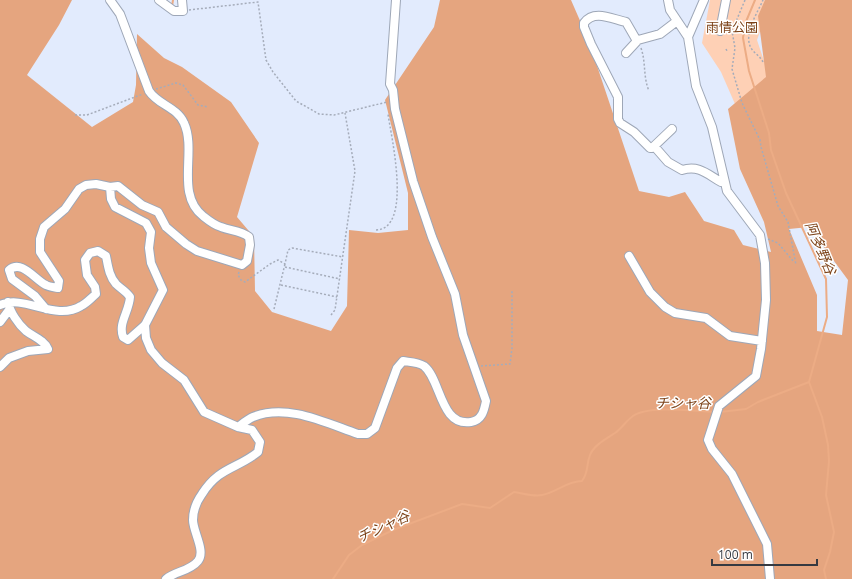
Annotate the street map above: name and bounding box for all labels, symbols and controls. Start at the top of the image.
park label: 雨情公園 [706,18,758,36]
water label: 阿多野谷 [801,219,841,278]
water label: チシャ谷 [655,393,712,412]
water label: チシャ谷 [354,505,413,546]
scale bar [712,541,817,567]
text: 100 m [718,546,753,563]

